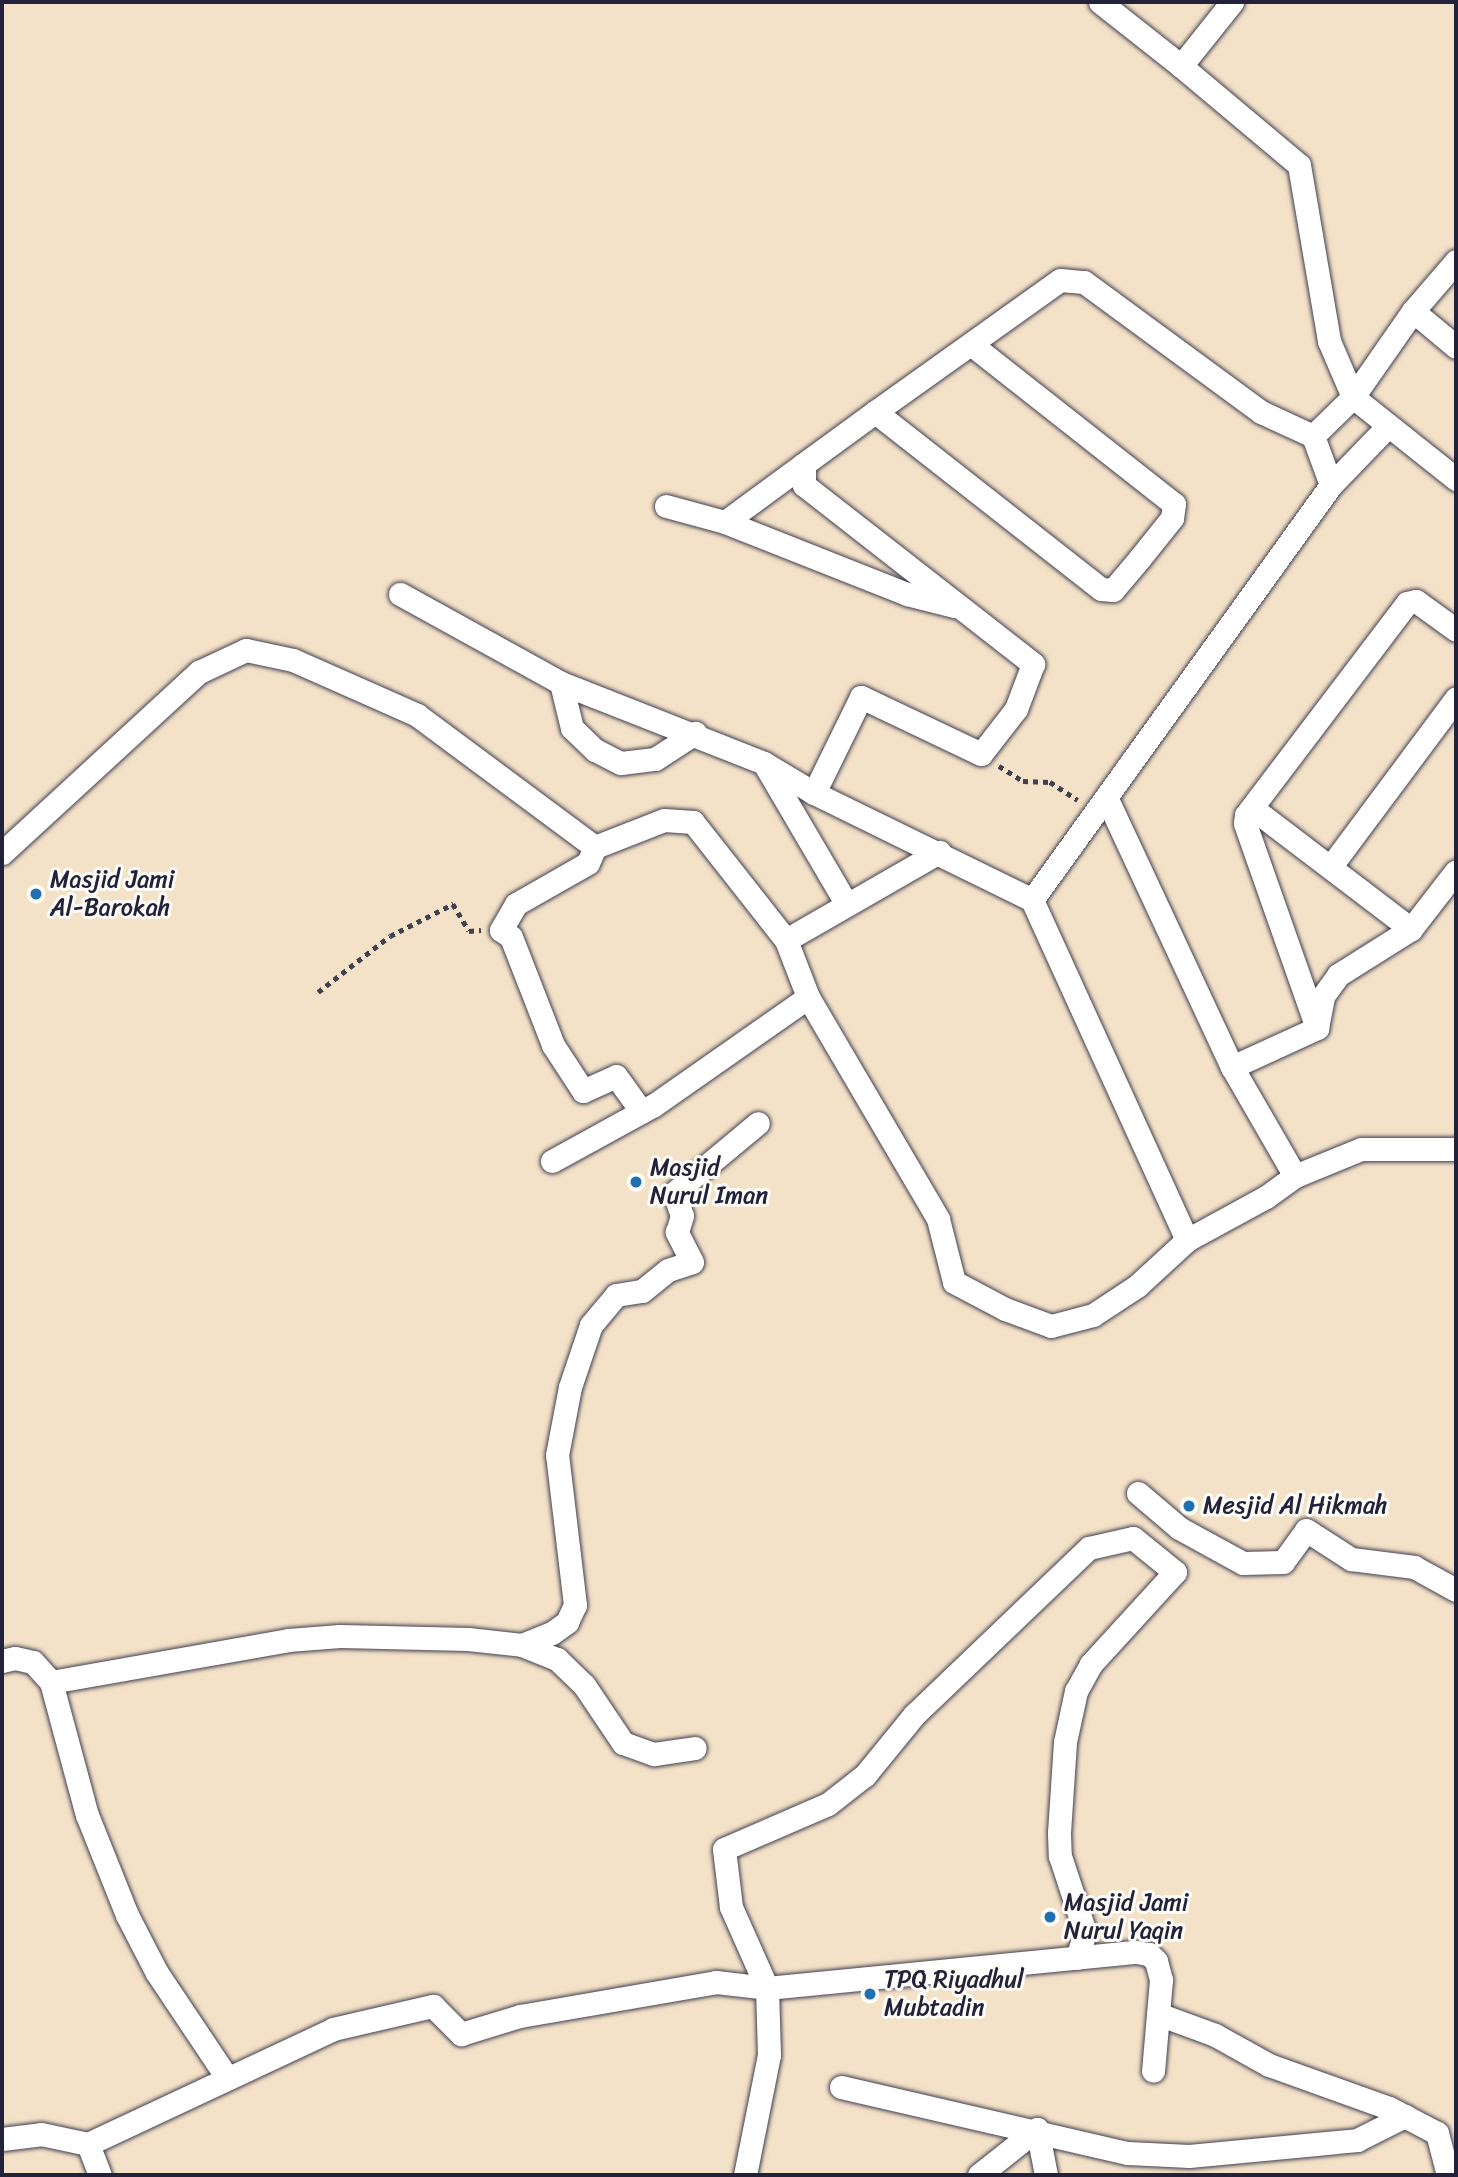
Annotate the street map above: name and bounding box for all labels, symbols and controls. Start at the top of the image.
place label: Masjid Jami Al-Barokah [50,866,174,922]
marker: Masjid Jami Al-Barokah [28,886,44,902]
place label: Masjid Nurul Iman [650,1154,768,1210]
marker: Masjid Nurul Iman [628,1174,644,1190]
place label: Mesjid Al Hikmah [1203,1492,1388,1520]
marker: Mesjid Al Hikmah [1181,1498,1197,1514]
place label: Masjid Jami Nurul Yaqin [1064,1889,1188,1945]
marker: Masjid Jami Nurul Yaqin [1042,1909,1058,1925]
place label: TPQ Riyadhul Mubtadin [884,1966,1024,2022]
marker: TPQ Riyadhul Mubtadin [862,1986,878,2002]

